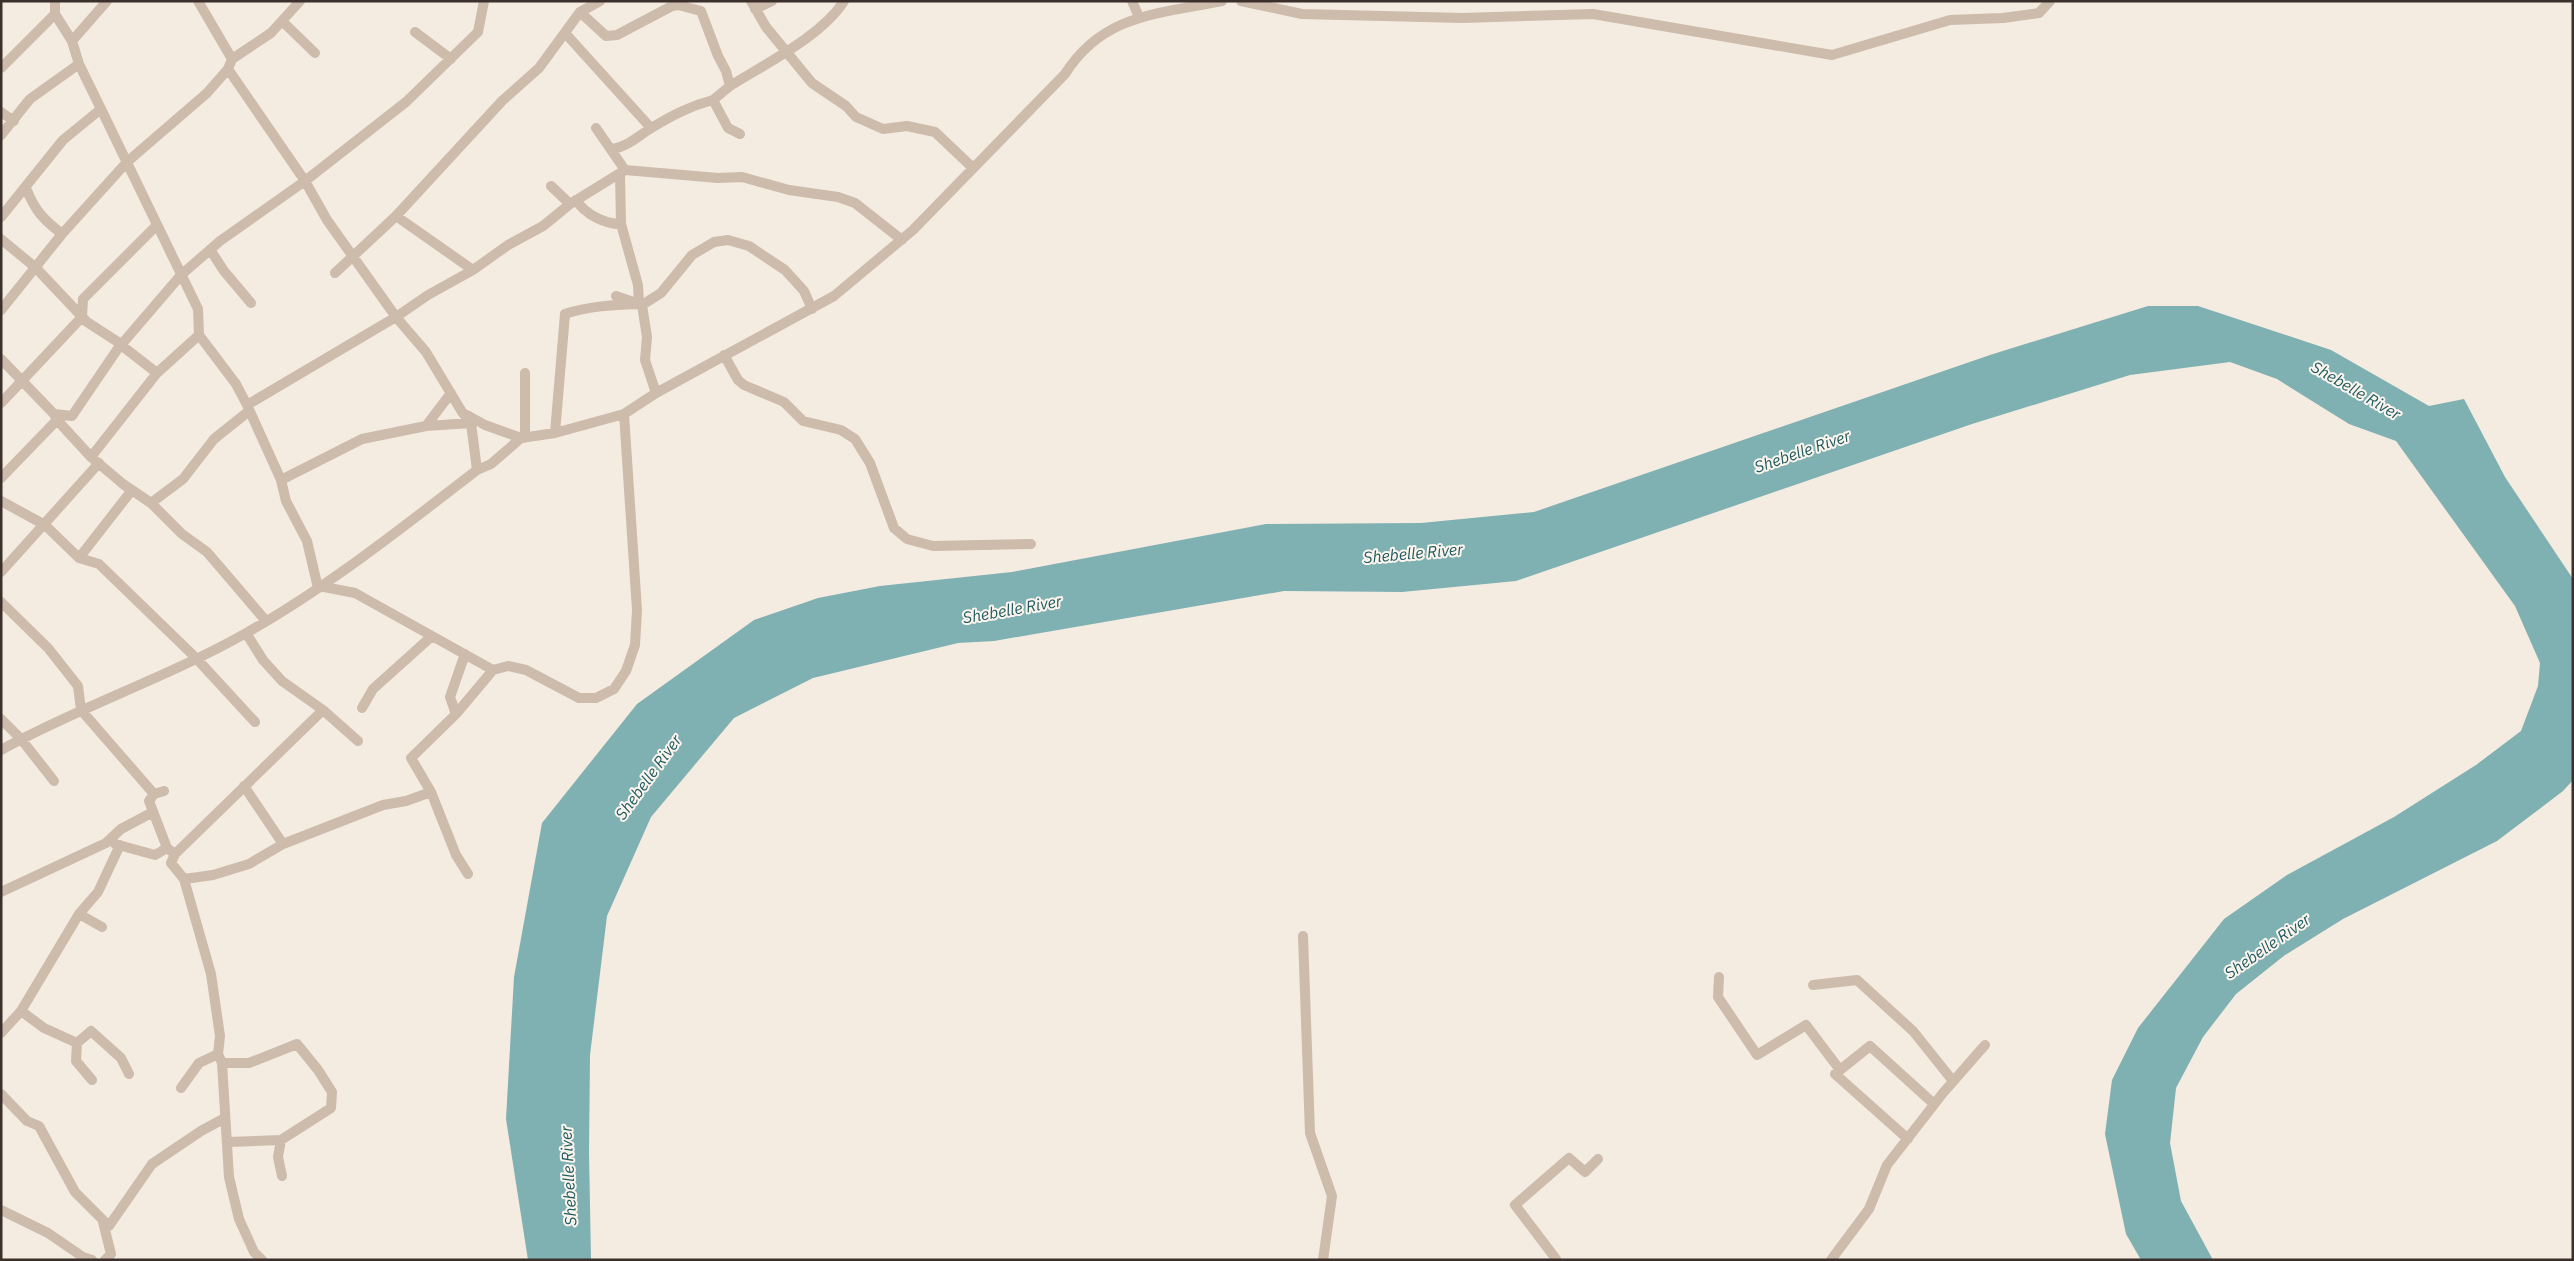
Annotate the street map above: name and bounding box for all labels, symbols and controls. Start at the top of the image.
water label: Shebelle River [2308,356,2405,424]
water label: Shebelle River [1752,425,1854,477]
water label: Shebelle River [1362,539,1465,567]
water label: Shebelle River [961,590,1064,628]
water label: Shebelle River [611,730,686,823]
water label: Shebelle River [2220,908,2315,983]
water label: Shebelle River [555,1124,581,1226]

